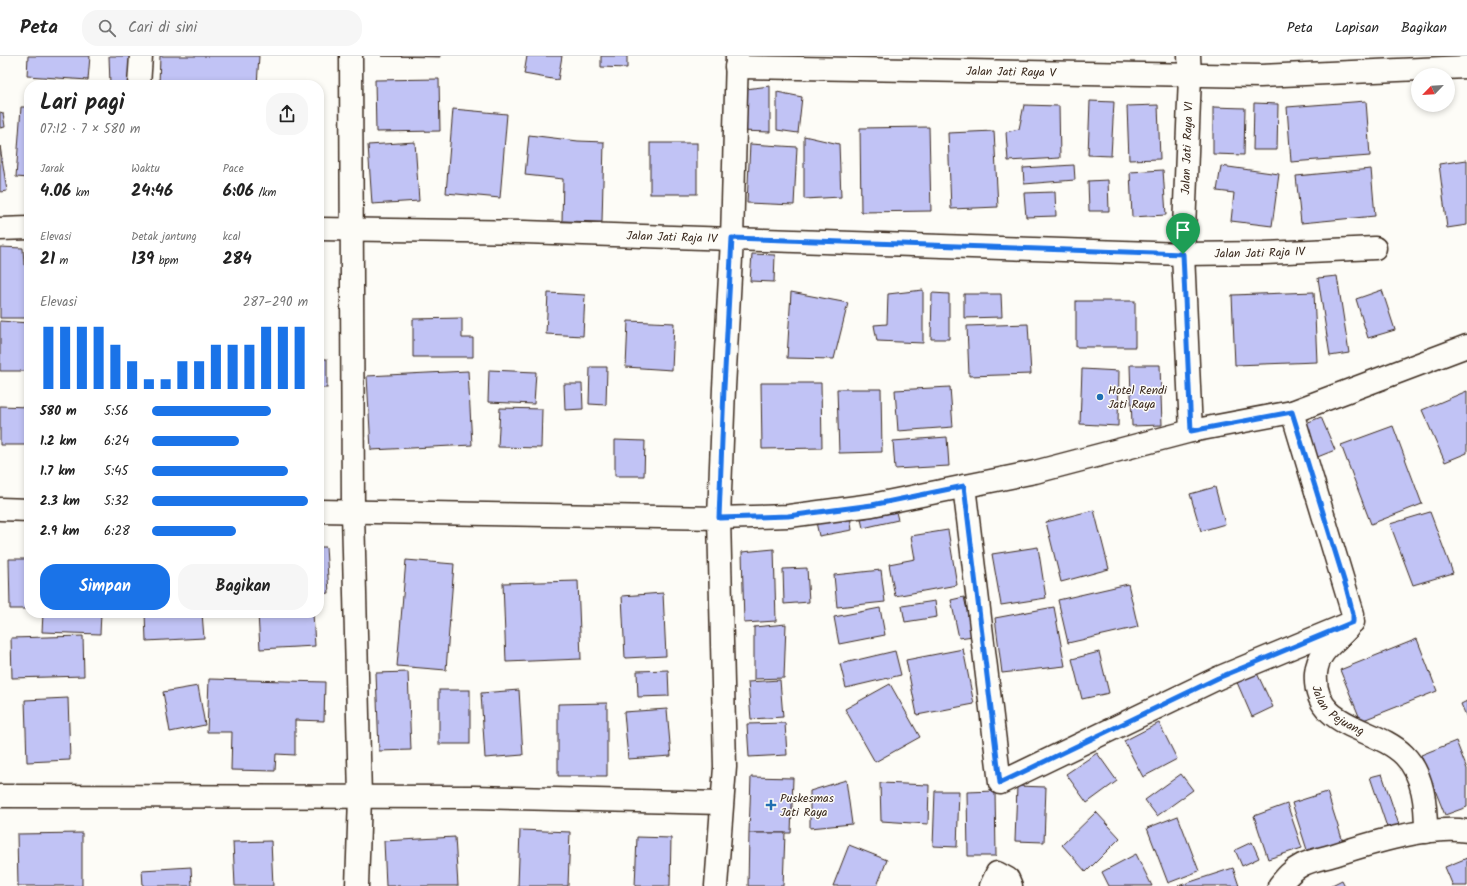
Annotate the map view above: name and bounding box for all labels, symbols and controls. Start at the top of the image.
search box [82,10,362,46]
text: Peta [20,13,58,43]
text: Cari di sini [128,16,197,40]
icon: search [96,17,118,39]
text: Peta [1287,17,1313,39]
text: Lapisan [1335,17,1379,39]
text: Bagikan [1401,17,1447,39]
street label: Jalan Jati Raya V [966,62,1058,83]
north arrow [1411,68,1455,112]
map controls [1411,68,1455,112]
text: Lari pagi [40,86,125,121]
button: share [266,93,308,135]
street label: Jalan Jati Raya VI [1176,101,1199,195]
text: 07:12 · 7 × 580 m [40,119,140,140]
text: Jarak [40,160,64,178]
text: Waktu [131,160,160,178]
text: Pace [223,160,244,178]
text: 4.06 [40,178,71,205]
text: 24:46 [131,178,173,205]
text: 6:06 [223,178,254,205]
text: km [71,184,90,202]
text: /km [254,184,276,202]
pin [1166,213,1200,254]
icon: arrive [1172,219,1194,241]
street label: Jalan Jati Raja IV [626,226,719,249]
text: Elevasi [40,228,71,246]
text: Detak jantung [131,228,197,246]
text: kcal [223,228,241,246]
street label: Jalan Jati Raja IV [1214,242,1307,264]
text: 21 [40,246,55,273]
text: 139 [131,246,154,273]
text: 284 [223,246,252,273]
text: m [55,252,68,270]
text: bpm [154,252,179,270]
text: Elevasi [40,292,77,313]
text: 287–290 m [243,292,308,313]
place label: Hotel Rendi Jati Raya [1108,381,1168,414]
marker: Hotel Rendi Jati Raya [1095,392,1105,402]
text: 580 m [40,401,77,422]
text: 5:56 [104,401,128,422]
text: 1.2 km [40,431,77,452]
text: 6:24 [104,431,129,452]
text: 1.7 km [40,461,75,482]
text: 5:45 [104,461,128,482]
text: 2.3 km [40,491,80,512]
text: 5:32 [104,491,129,512]
text: 2.9 km [40,521,79,542]
text: 6:28 [104,521,130,542]
button: Simpan [40,564,170,610]
button: Bagikan [178,564,308,610]
street label: Jalan Pejuang [1306,684,1368,741]
place label: Puskesmas Jati Raya [780,789,834,822]
marker: Puskesmas Jati Raya [765,799,777,811]

